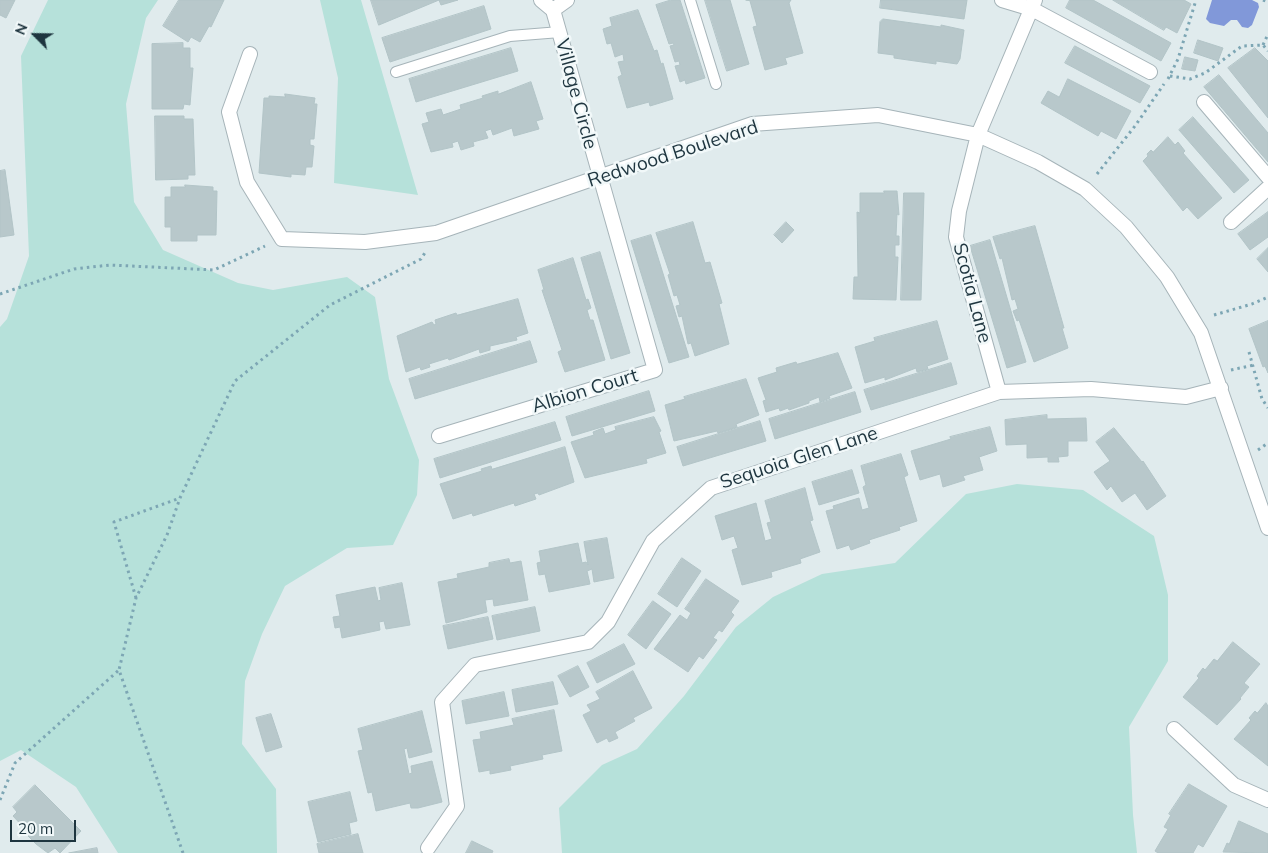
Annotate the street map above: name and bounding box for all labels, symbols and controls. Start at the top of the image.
north arrow [10,10,60,60]
text: N [11,21,32,38]
street label: Village Circle [550,36,602,152]
street label: Redwood Boulevard [585,116,761,192]
street label: Scotia Lane [948,241,996,345]
street label: Albion Court [529,364,641,418]
street label: Sequoia Glen Lane [717,422,881,494]
scale bar [12,810,79,842]
text: 20 m [18,819,53,838]

